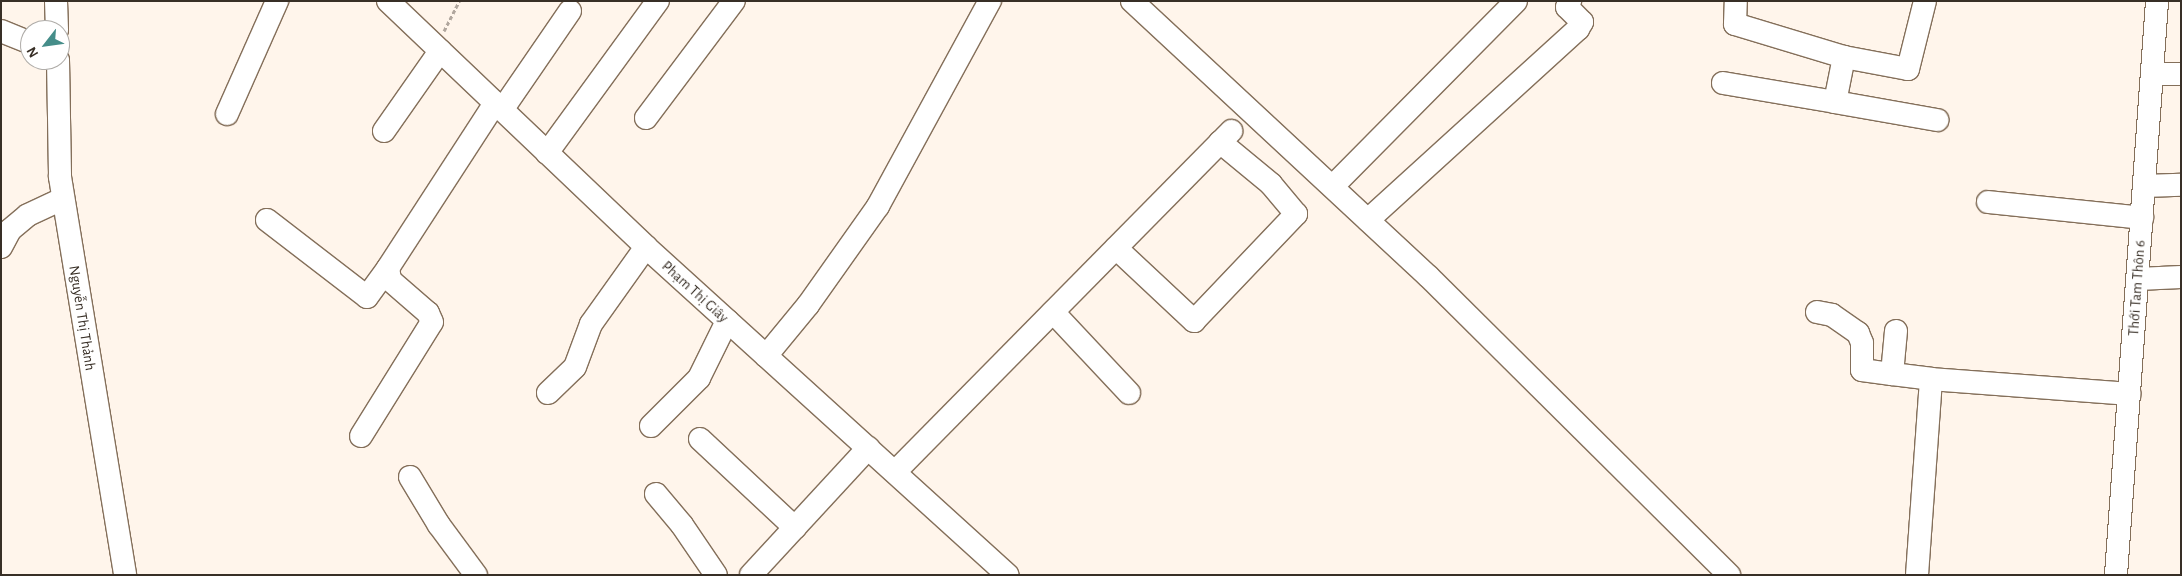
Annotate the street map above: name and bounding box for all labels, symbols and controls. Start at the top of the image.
north arrow [20,20,70,70]
text: N [24,44,41,60]
street label: Thới Tam Thôn 6 [2125,239,2149,337]
street label: Phạm Thị Giây [658,257,732,327]
street label: Nguyễn Thị Thảnh [65,264,99,372]

